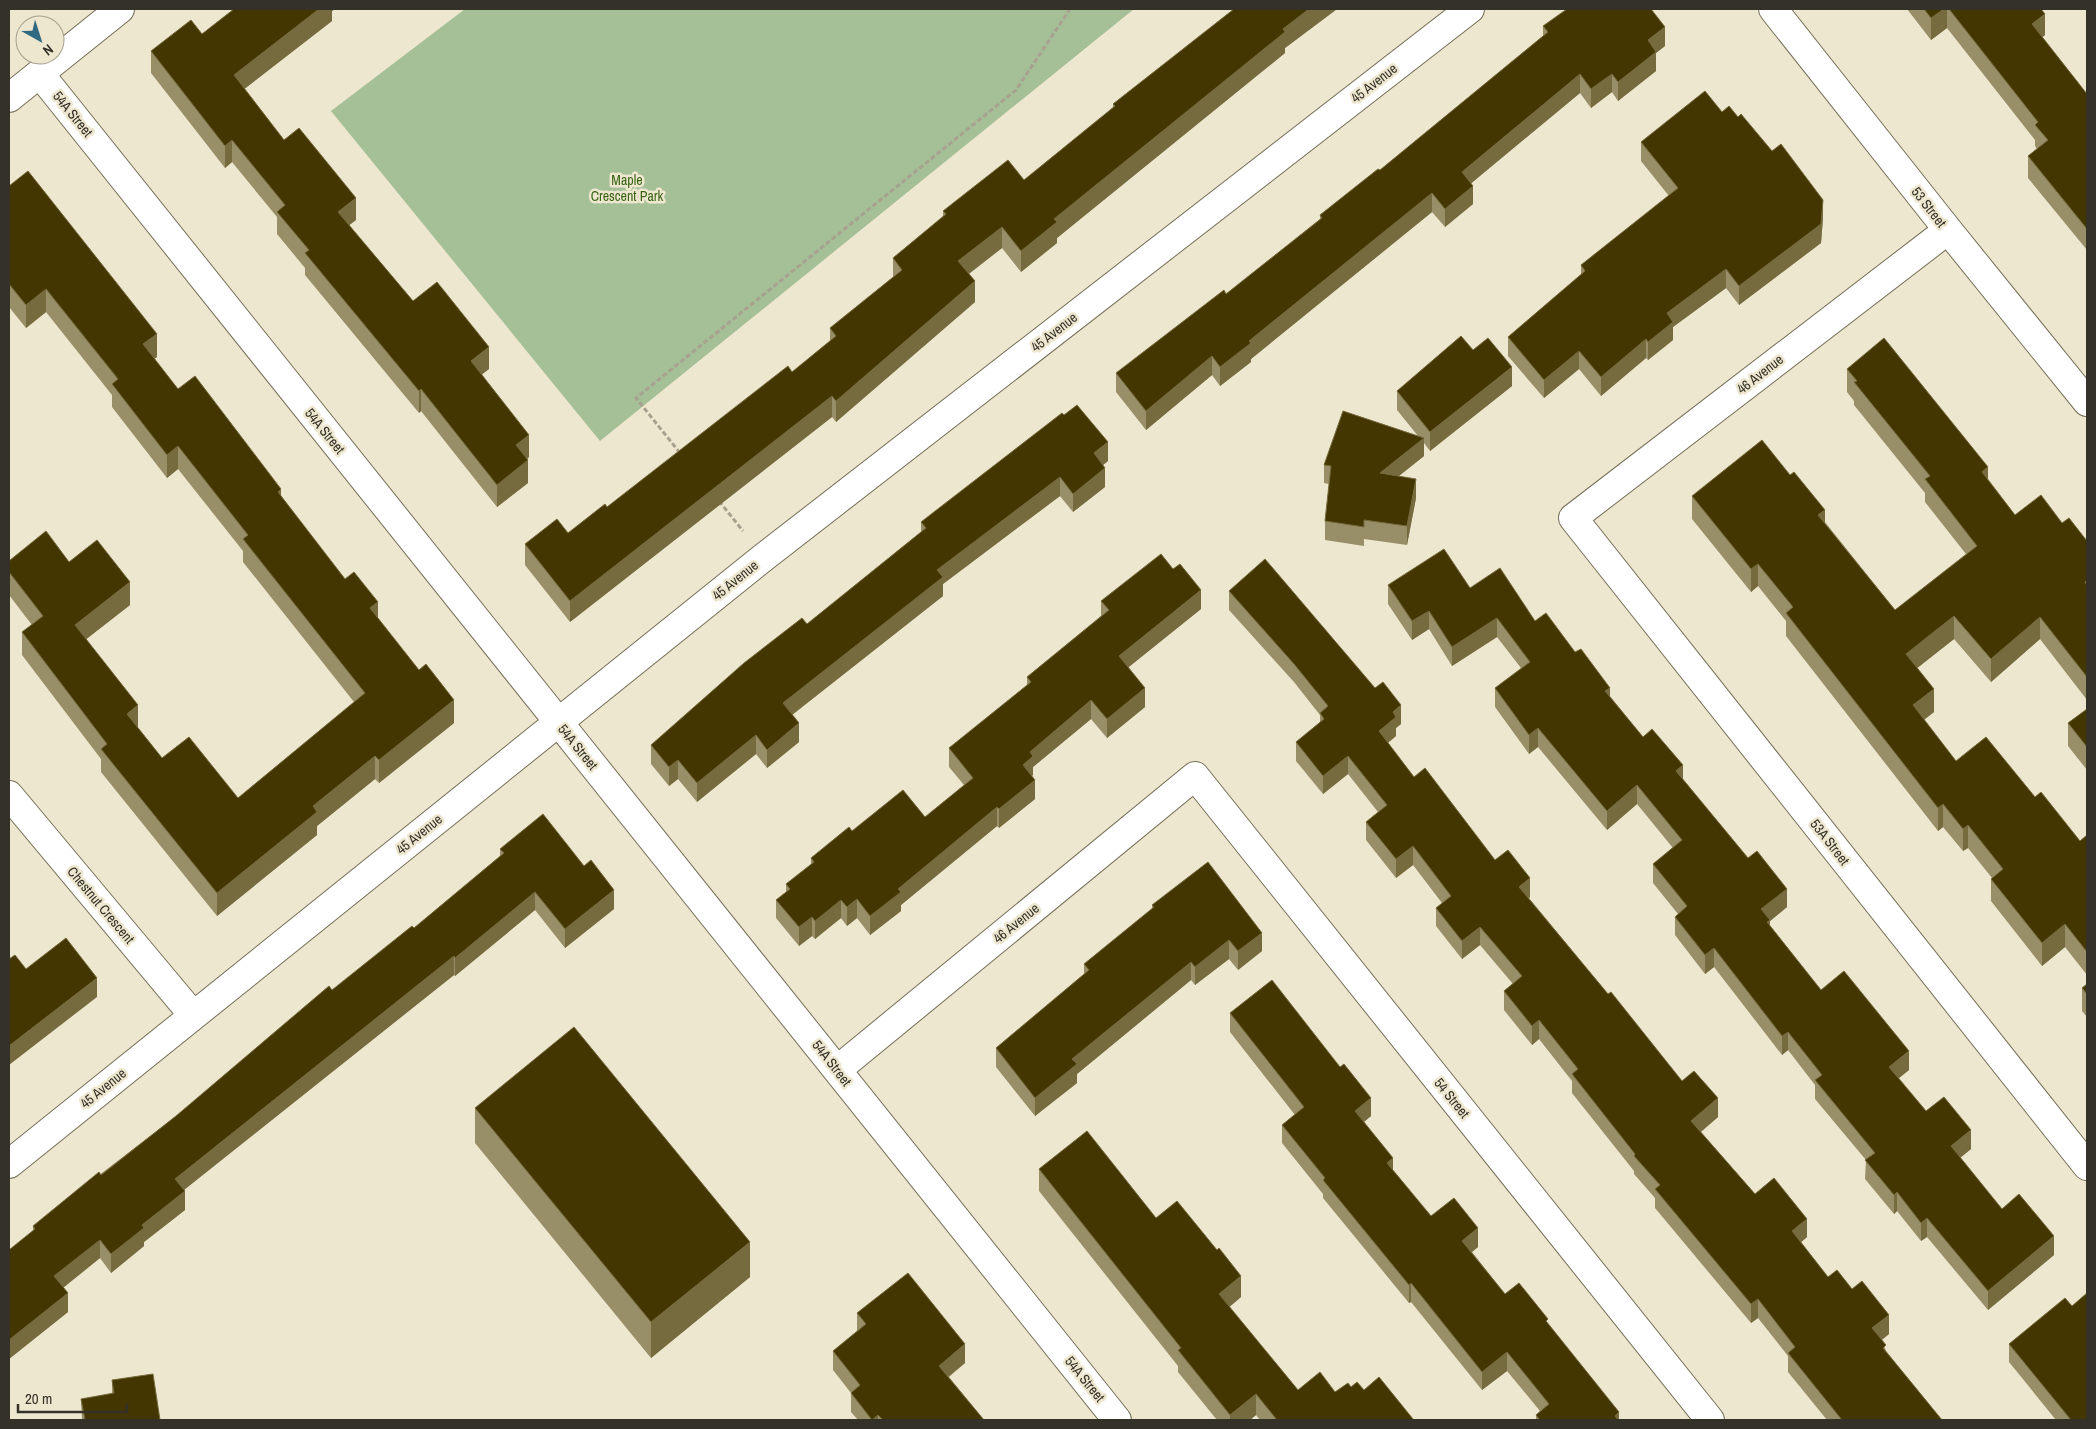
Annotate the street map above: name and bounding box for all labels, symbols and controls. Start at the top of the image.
north arrow [15,15,65,65]
text: N [39,40,57,60]
street label: 45 Avenue [1347,59,1401,107]
street label: 54A Street [49,87,97,141]
park label: Maple Crescent Park [591,171,664,205]
street label: 53 Street [1908,183,1950,231]
street label: 45 Avenue [1027,308,1081,356]
street label: 46 Avenue [1733,350,1787,398]
street label: 54A Street [301,404,349,458]
street label: 45 Avenue [708,556,762,604]
street label: 54A Street [554,720,602,774]
street label: 45 Avenue [392,810,446,858]
street label: 53A Street [1806,815,1854,869]
street label: Chestnut Crescent [64,863,138,947]
street label: 46 Avenue [989,899,1043,947]
street label: 54A Street [808,1036,856,1090]
street label: 45 Avenue [76,1064,130,1112]
street label: 54 Street [1430,1074,1474,1122]
street label: 54A Street [1061,1352,1109,1406]
scale bar [18,1382,126,1414]
text: 20 m [25,1388,52,1409]

